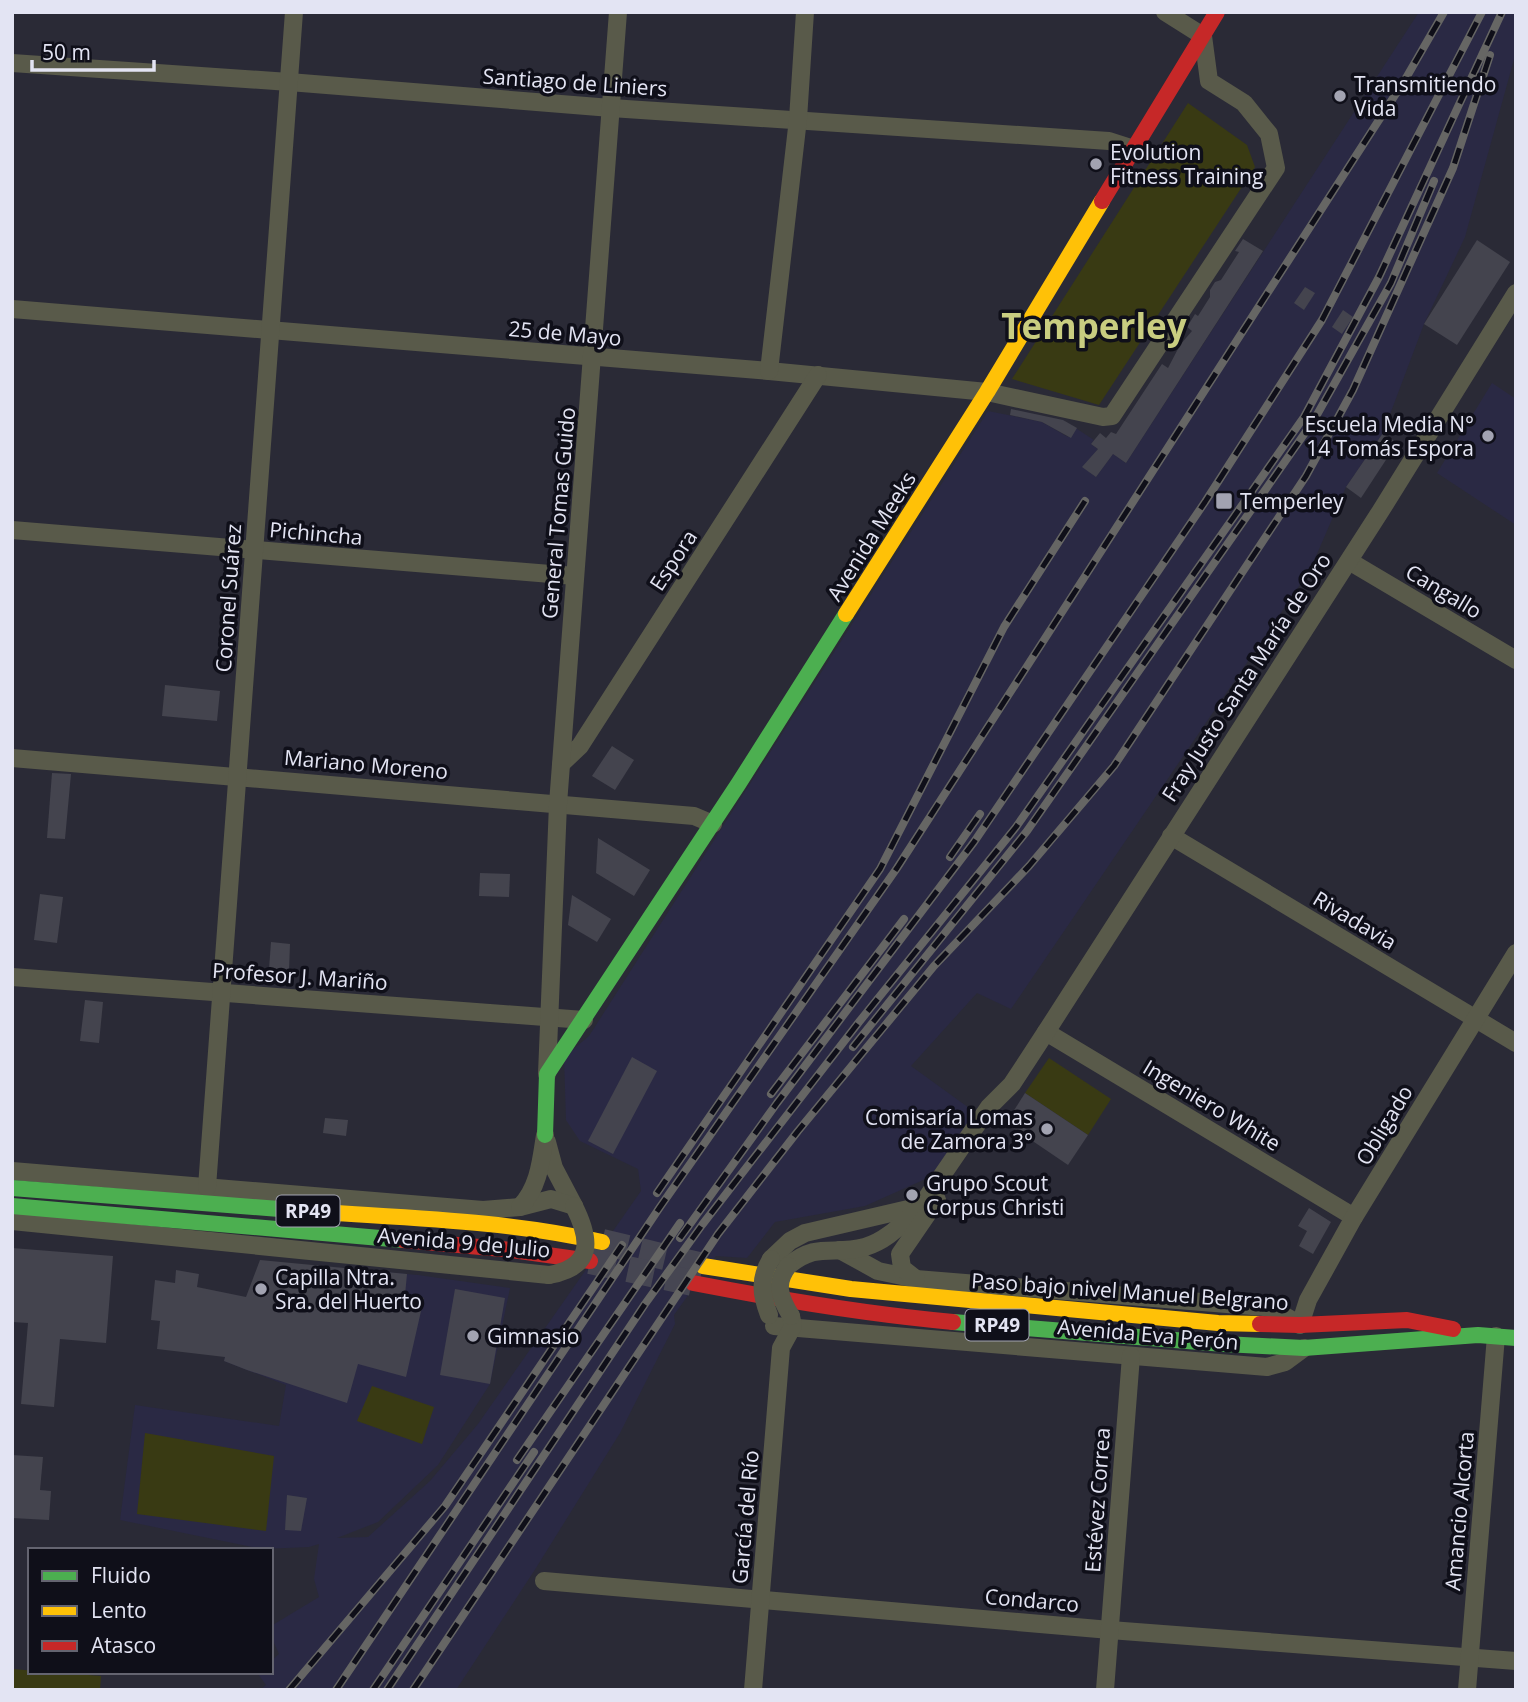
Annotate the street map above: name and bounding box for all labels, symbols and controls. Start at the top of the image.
scale bar [32,28,154,72]
text: 50 m [42,38,91,66]
street label: Santiago de Liniers [482,62,668,102]
place label: Transmitiendo Vida [1354,70,1496,122]
marker: Transmitiendo Vida [1332,88,1348,104]
place label: Evolution Fitness Training [1110,138,1263,190]
marker: Evolution Fitness Training [1088,156,1104,172]
district label: Temperley [1001,302,1187,349]
street label: 25 de Mayo [507,314,623,352]
street label: General Tomas Guido [535,406,581,620]
place label: Escuela Media N° 14 Tomás Espora [1304,410,1474,462]
marker: Escuela Media N° 14 Tomás Espora [1480,428,1496,444]
street label: Avenida Meeks [820,466,922,606]
place label: Temperley [1240,487,1344,515]
marker: Temperley [1214,491,1234,511]
street label: Pichincha [268,515,364,551]
street label: Coronel Suárez [209,523,247,673]
street label: Espora [643,524,703,596]
street label: Fray Justo Santa María de Oro [1155,547,1337,807]
street label: Cangallo [1401,557,1487,625]
street label: Mariano Moreno [283,743,449,785]
street label: Rivadavia [1308,884,1402,956]
street label: Profesor J. Mariño [211,956,389,996]
street label: Ingeniero White [1138,1053,1286,1157]
street label: Obligado [1349,1080,1419,1170]
place label: Comisaría Lomas de Zamora 3° [865,1103,1033,1155]
marker: Comisaría Lomas de Zamora 3° [1039,1121,1055,1137]
place label: Grupo Scout Corpus Christi [926,1169,1064,1221]
marker: Grupo Scout Corpus Christi [904,1187,920,1203]
road number: RP49 [276,1196,340,1226]
street label: Avenida 9 de Julio [377,1221,551,1263]
place label: Capilla Ntra. Sra. del Huerto [275,1263,422,1315]
street label: Paso bajo nivel Manuel Belgrano [970,1266,1290,1316]
marker: Capilla Ntra. Sra. del Huerto [253,1281,269,1297]
road number: RP49 [965,1310,1028,1340]
street label: Avenida Eva Perón [1056,1312,1240,1356]
place label: Gimnasio [487,1322,580,1350]
marker: Gimnasio [465,1328,481,1344]
street label: Estévez Correa [1078,1427,1116,1573]
street label: Amancio Alcorta [1438,1430,1480,1592]
street label: García del Río [725,1449,765,1585]
legend [28,1548,273,1674]
text: Fluido [91,1561,151,1589]
street label: Condarco [984,1582,1080,1618]
text: Lento [91,1596,147,1624]
text: Atasco [91,1631,156,1659]

